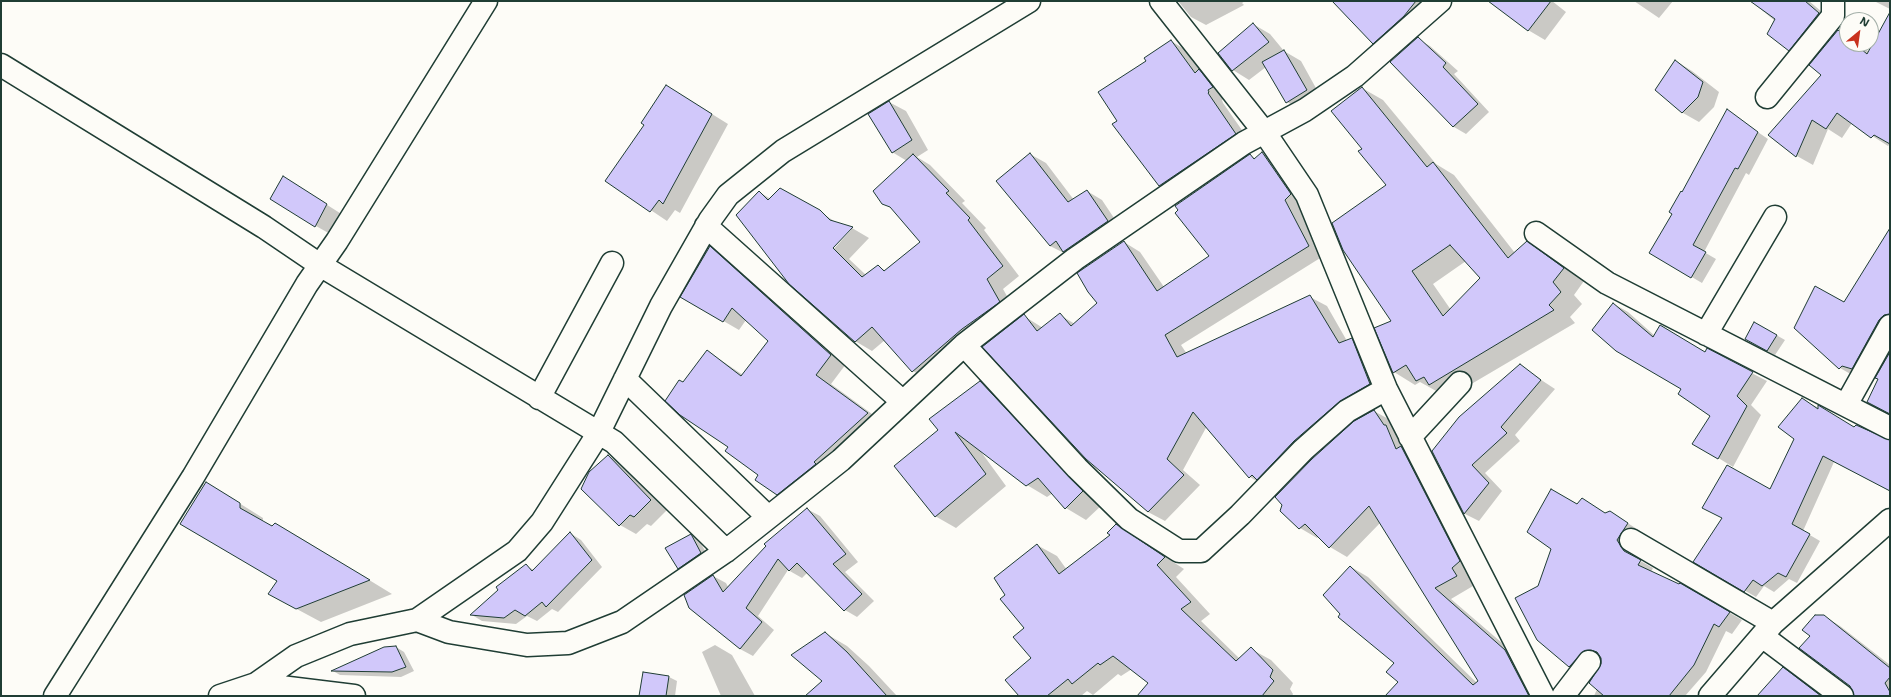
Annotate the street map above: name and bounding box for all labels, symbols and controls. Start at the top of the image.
north arrow [1839,12,1879,52]
text: N [1857,13,1872,31]

